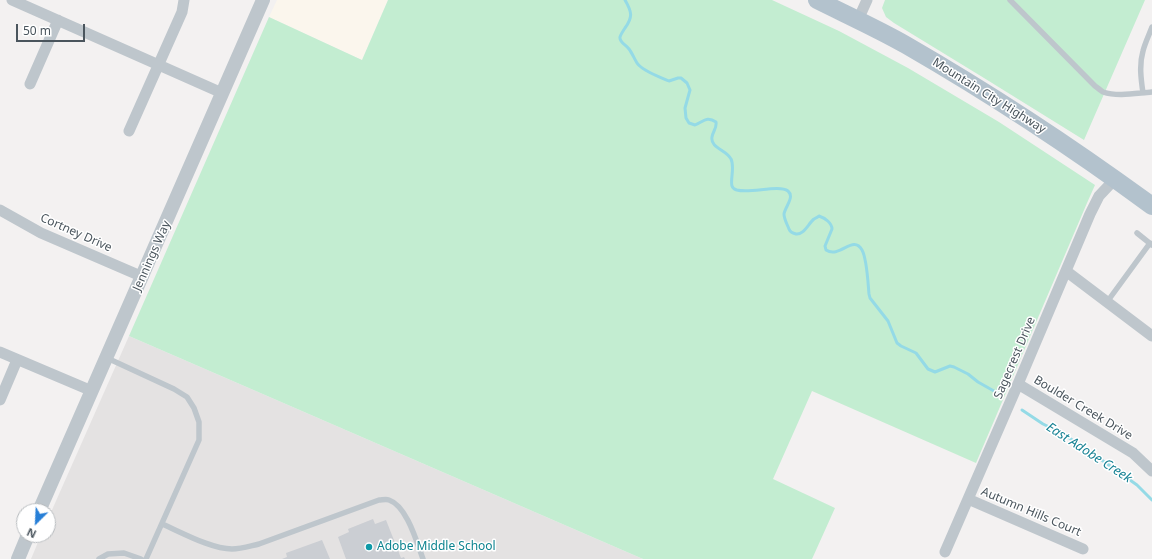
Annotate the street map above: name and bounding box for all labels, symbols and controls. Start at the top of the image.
scale bar [18,16,87,42]
text: 50 m [23,22,51,39]
street label: Mountain City Highway [930,55,1048,137]
street label: Cortney Drive [38,211,114,255]
street label: Jennings Way [130,219,174,293]
street label: Sagecrest Drive [991,315,1039,401]
street label: Boulder Creek Drive [1031,373,1135,443]
water label: East Adobe Creek [1043,420,1135,486]
street label: Autumn Hills Court [979,484,1083,540]
north arrow [16,503,56,543]
text: N [24,525,38,542]
place label: Adobe Middle School [377,540,496,554]
marker: Adobe Middle School [364,542,374,552]

